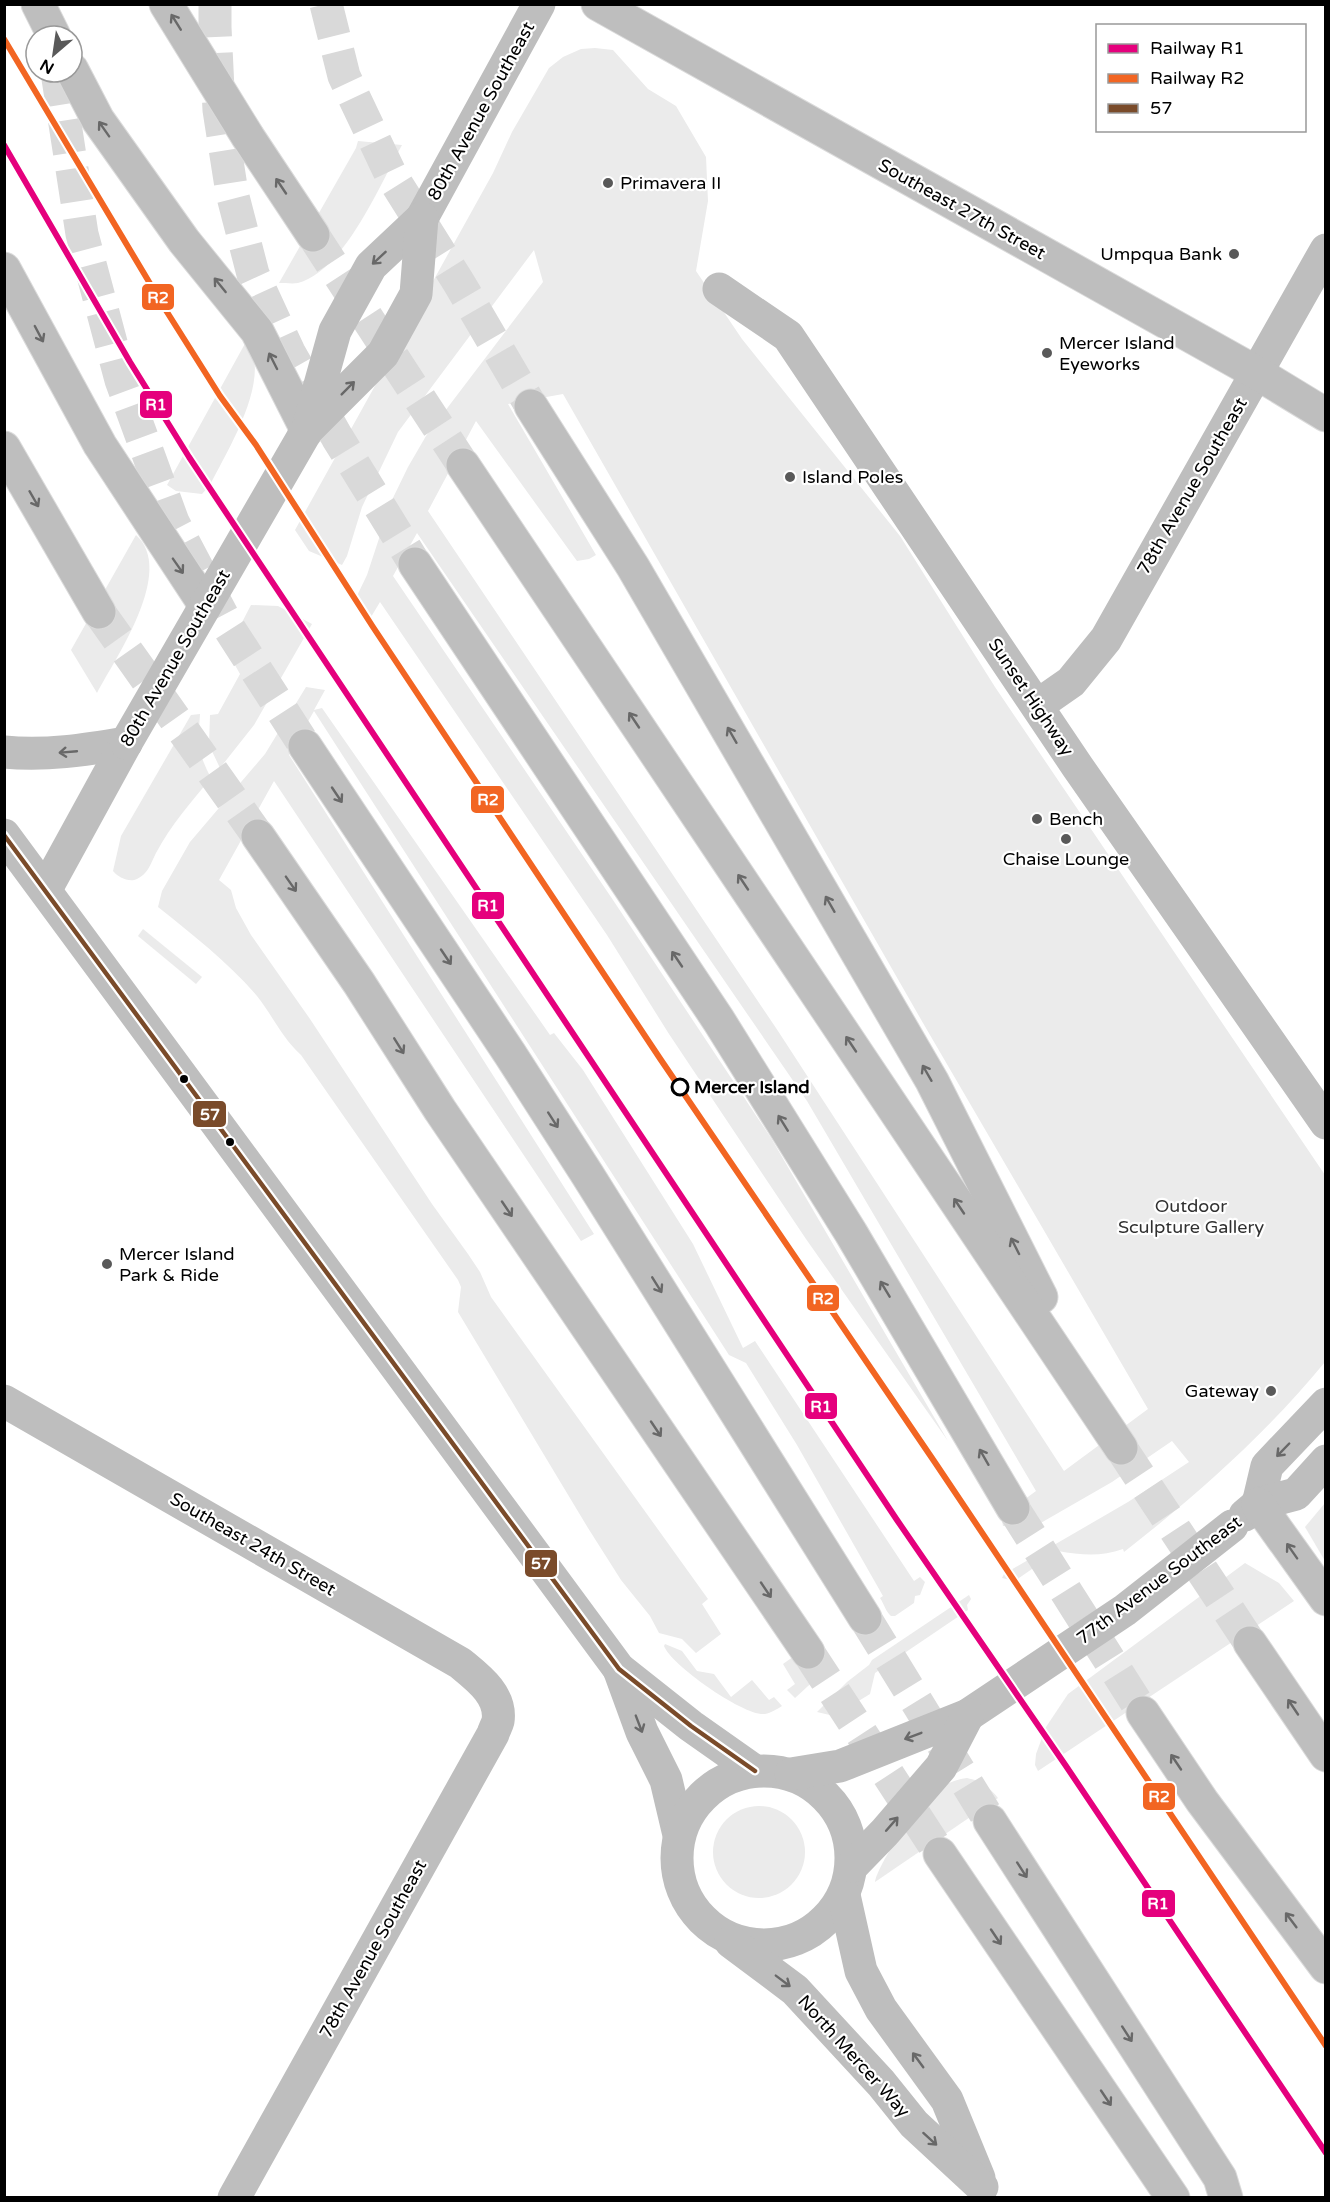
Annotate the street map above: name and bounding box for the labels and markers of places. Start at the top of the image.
place label: Primavera II [620,172,721,194]
marker: Primavera II [601,176,615,190]
place label: Umpqua Bank [1100,243,1222,265]
marker: Umpqua Bank [1227,247,1241,261]
place label: Mercer Island Eyeworks [1059,332,1175,375]
marker: Mercer Island Eyeworks [1040,346,1054,360]
place label: Island Poles [802,466,903,488]
marker: Island Poles [783,470,797,484]
place label: Bench [1049,808,1103,830]
marker: Bench [1030,812,1044,826]
marker: Chaise Lounge [1059,832,1073,846]
place label: Chaise Lounge [1003,848,1129,870]
unlabelled marker [178,1073,190,1085]
place label: Mercer Island [694,1076,810,1098]
marker: Mercer Island [671,1078,689,1096]
unlabelled marker [224,1136,236,1148]
place label: Mercer Island Park & Ride [119,1243,235,1286]
marker: Mercer Island Park & Ride [100,1257,114,1271]
place label: Gateway [1185,1380,1259,1402]
marker: Gateway [1264,1384,1278,1398]

